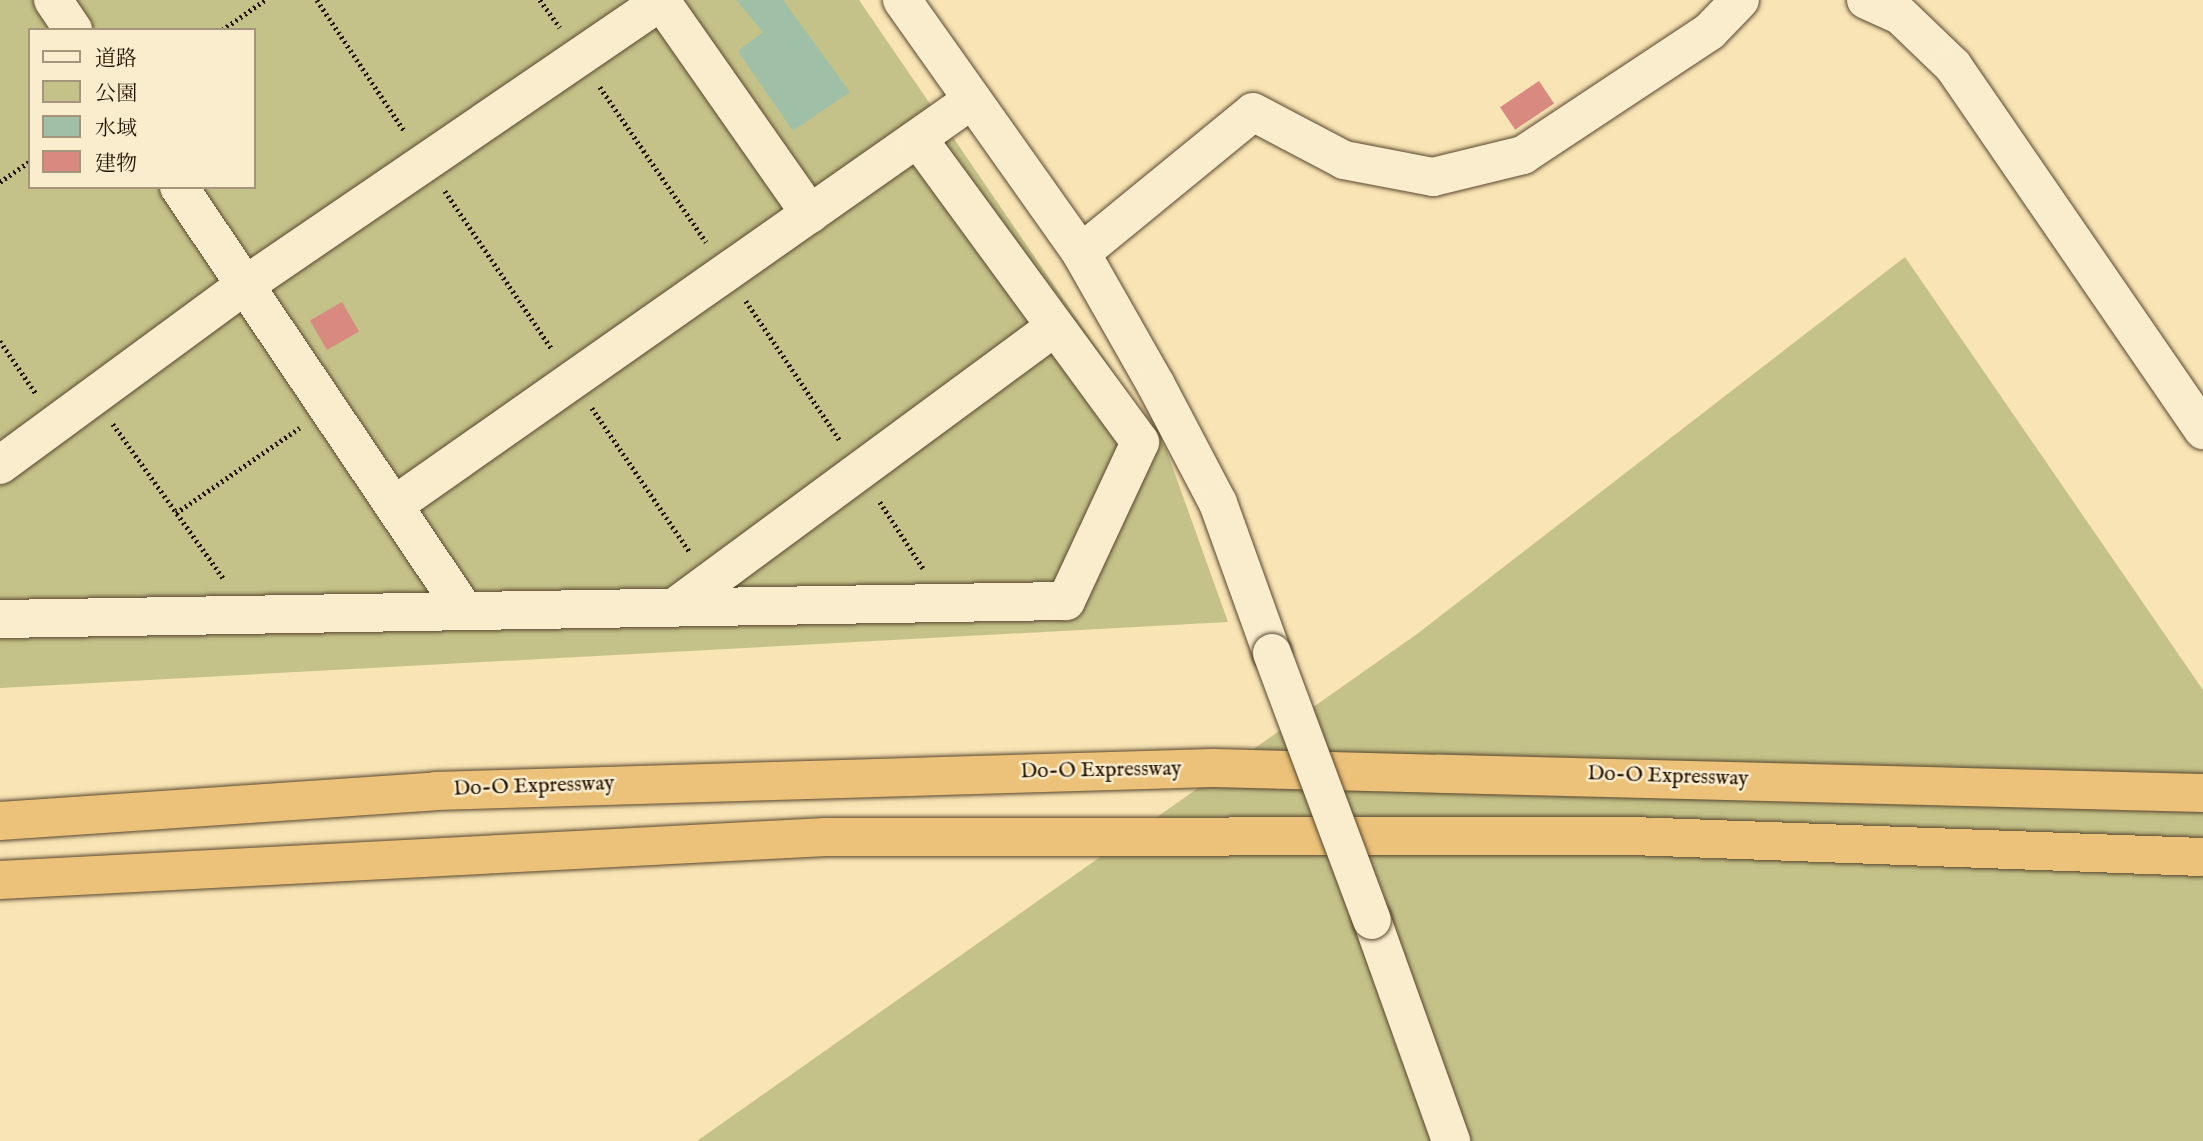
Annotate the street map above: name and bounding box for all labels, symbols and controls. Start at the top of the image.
legend [28,28,256,189]
text: 道路 [95,46,137,73]
text: 公園 [95,81,137,108]
text: 水域 [95,116,137,143]
text: 建物 [95,151,137,178]
street label: Do-O Expressway [1020,757,1182,785]
street label: Do-O Expressway [1587,762,1749,792]
street label: Do-O Expressway [453,772,615,802]

